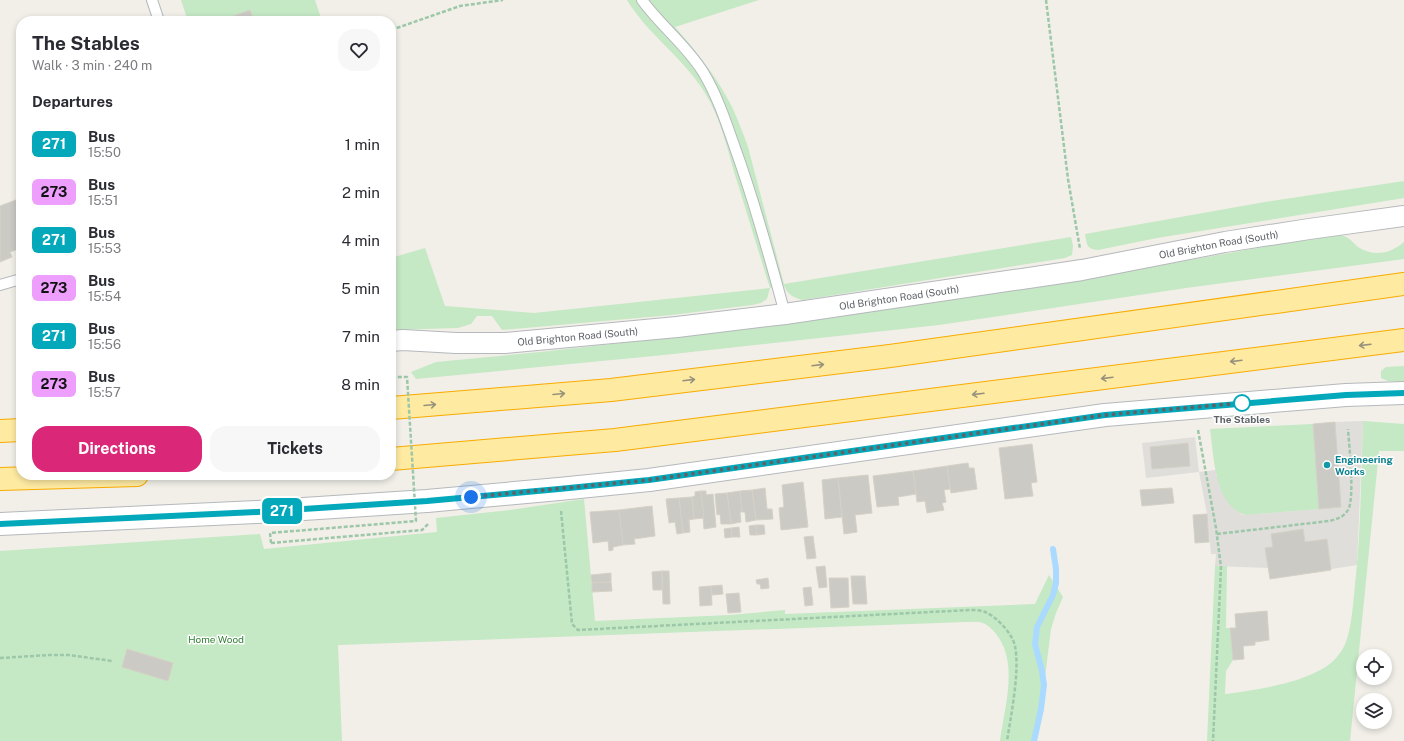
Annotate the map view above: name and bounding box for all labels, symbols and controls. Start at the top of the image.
button: heart [338,29,380,71]
text: The Stables [32,32,140,54]
text: Walk · 3 min · 240 m [32,58,152,73]
text: Departures [32,93,113,110]
text: Bus [88,128,115,145]
text: 271 [42,136,66,152]
text: 1 min [345,136,380,153]
text: 15:50 [88,145,121,160]
text: Bus [88,176,115,193]
text: 273 [41,184,67,200]
text: 2 min [342,184,380,201]
text: 15:51 [88,193,118,208]
text: Bus [88,224,115,241]
street label: Old Brighton Road (South) [1158,228,1279,261]
text: 271 [42,232,66,248]
text: 4 min [341,232,380,249]
text: 15:53 [88,241,121,256]
text: Bus [88,272,115,289]
text: 273 [41,280,67,296]
text: 5 min [341,280,380,297]
street label: Old Brighton Road (South) [838,282,960,312]
text: 15:54 [88,289,121,304]
text: Bus [88,320,115,337]
street label: Old Brighton Road (South) [517,325,638,348]
text: 271 [42,328,66,344]
text: 7 min [342,328,380,345]
text: 15:56 [88,337,121,352]
one-way arrow [1359,341,1372,349]
one-way arrow [1230,357,1243,365]
one-way arrow [811,361,824,369]
text: Bus [88,368,115,385]
one-way arrow [1101,374,1114,382]
text: 273 [41,376,67,392]
text: 8 min [341,376,380,393]
one-way arrow [682,377,695,384]
text: 15:57 [88,385,121,400]
one-way arrow [552,390,565,398]
one-way arrow [972,390,985,398]
marker: The Stables [1233,394,1251,412]
one-way arrow [423,401,436,408]
place label: The Stables [1214,413,1270,425]
button: Directions [32,426,202,472]
button: Tickets [210,426,380,472]
place label: Engineering Works [1335,453,1393,477]
marker: Engineering Works [1322,460,1332,470]
your location [461,487,481,507]
line badge: 271 [259,498,305,524]
text: 271 [270,503,294,519]
park label: Home Wood [188,633,244,645]
map controls [1356,649,1392,729]
button: locate [1356,649,1392,685]
button: layers [1356,693,1392,729]

